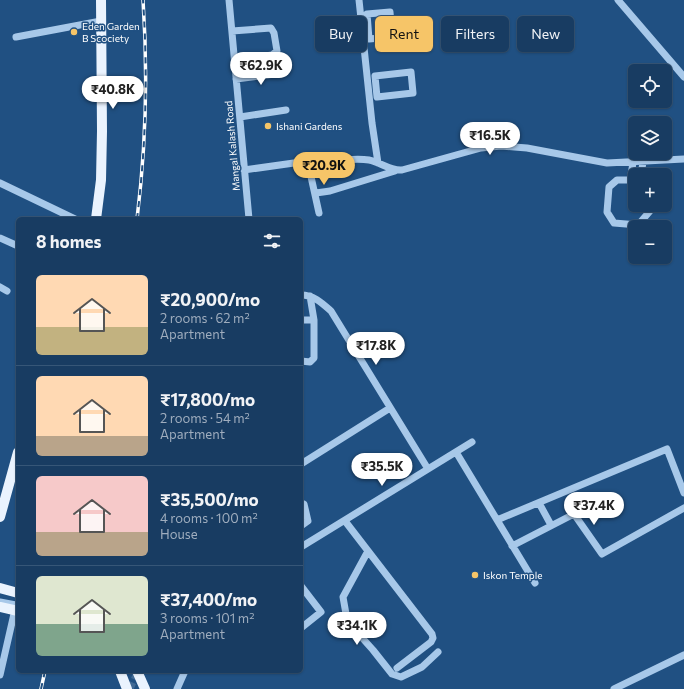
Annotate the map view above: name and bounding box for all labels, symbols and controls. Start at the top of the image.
chip: Buy [315,16,367,52]
chip: Rent [375,16,433,52]
chip: Filters [441,16,509,52]
chip: New [517,16,574,52]
place label: Eden Garden B Scociety [82,20,140,44]
marker: Eden Garden B Scociety [69,27,79,37]
pin: ₹62.9K [228,52,294,86]
text: ₹62.9K [239,57,283,73]
map controls [628,64,672,264]
button: locate [628,64,672,108]
pin: ₹40.8K [80,76,146,110]
text: ₹40.8K [91,81,135,97]
street label: Mangal Kalash Road [222,100,242,192]
button: layers [628,116,672,160]
place label: Ishani Gardens [276,120,343,132]
marker: Ishani Gardens [263,121,273,131]
pin: ₹16.5K [457,122,523,156]
text: ₹16.5K [469,127,511,143]
pin: ₹20.9K [291,152,357,186]
text: ₹20.9K [302,157,346,173]
button: + [628,168,672,212]
button: − [628,220,672,264]
icon: filters [261,230,283,252]
text: 8 homes [36,231,101,252]
text: ₹20,900/mo [160,289,260,310]
icon: home [68,291,116,339]
text: 2 rooms · 62 m² [160,310,250,326]
text: Apartment [160,326,225,342]
pin: ₹17.8K [343,332,409,366]
text: ₹17.8K [356,337,396,353]
text: ₹17,800/mo [160,389,255,410]
icon: home [68,392,116,440]
text: 2 rooms · 54 m² [160,410,250,426]
text: Apartment [160,426,225,442]
pin: ₹35.5K [349,453,415,487]
text: ₹35.5K [360,458,404,474]
text: ₹35,500/mo [160,489,259,510]
icon: home [68,492,116,540]
pin: ₹37.4K [561,492,627,526]
text: ₹37.4K [573,497,615,513]
text: 4 rooms · 100 m² [160,510,258,526]
text: House [160,526,198,542]
place label: Iskon Temple [483,569,543,581]
marker: Iskon Temple [470,570,480,580]
text: ₹37,400/mo [160,589,257,610]
icon: home [68,592,116,640]
text: 3 rooms · 101 m² [160,610,254,626]
pin: ₹34.1K [324,612,390,646]
text: ₹34.1K [337,617,377,633]
text: Apartment [160,626,225,642]

